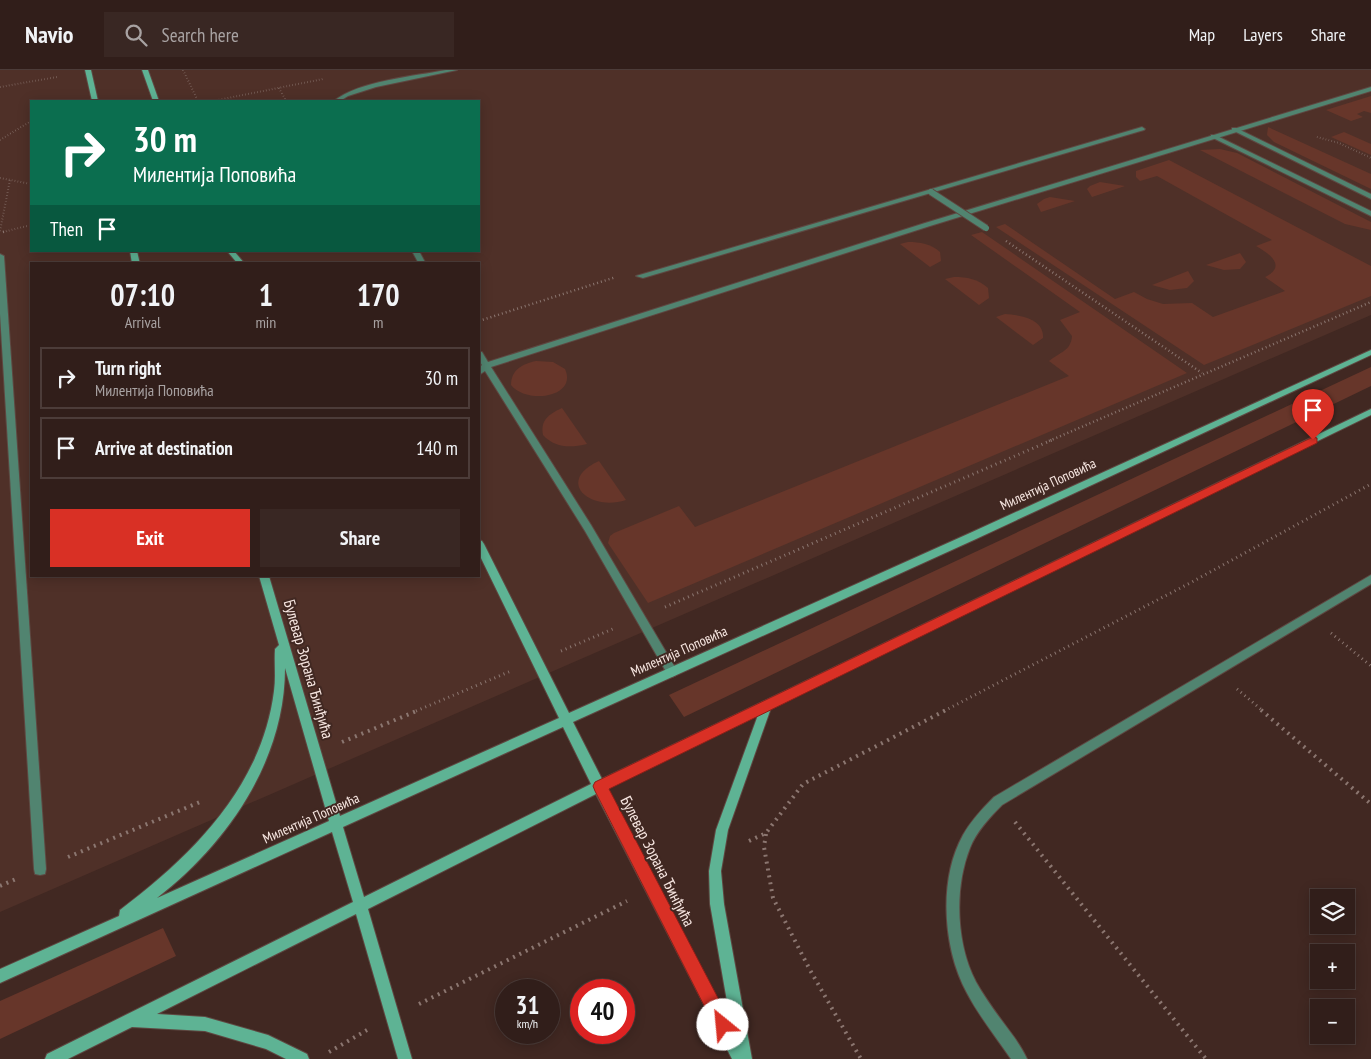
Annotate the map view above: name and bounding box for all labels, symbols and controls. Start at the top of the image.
search box [104,12,454,57]
text: Navio [25,19,74,50]
icon: search [122,21,150,49]
text: Search here [162,23,239,47]
text: Map [1189,23,1215,46]
text: Layers [1243,23,1283,46]
text: Share [1311,23,1346,46]
text: 30 m [133,116,197,162]
icon: right [50,120,115,185]
text: Милентија Поповића [133,160,296,188]
icon: arrive [93,215,121,243]
text: Then [50,217,83,241]
text: 07:10 [110,275,175,314]
text: 1 [259,275,273,314]
text: 170 [357,275,400,314]
text: Arrival [125,312,161,332]
text: min [255,312,276,332]
text: m [373,312,383,332]
text: Turn right [95,356,161,380]
icon: right [52,364,80,392]
text: 30 m [425,366,458,390]
text: Милентија Поповића [95,380,214,400]
pin [1292,389,1334,440]
icon: arrive [1299,396,1327,424]
icon: arrive [52,434,80,462]
text: Arrive at destination [95,436,233,460]
text: 140 m [416,436,458,460]
street label: Милентија Поповића [997,454,1099,514]
button: Exit [50,509,250,567]
button: Share [260,509,460,567]
street label: Булевар Зорана Ђинђића [280,597,338,741]
street label: Милентија Поповића [628,622,730,680]
street label: Милентија Поповића [260,789,362,847]
street label: Булевар Зорана Ђинђића [616,792,700,930]
map controls [1310,889,1355,1044]
button: layers [1310,889,1355,934]
button: + [1310,944,1355,989]
speed limit sign: 40 [570,979,635,1044]
text: 31 [516,989,539,1021]
position arrow [696,998,748,1050]
button: − [1310,999,1355,1044]
text: km/h [517,1016,538,1031]

